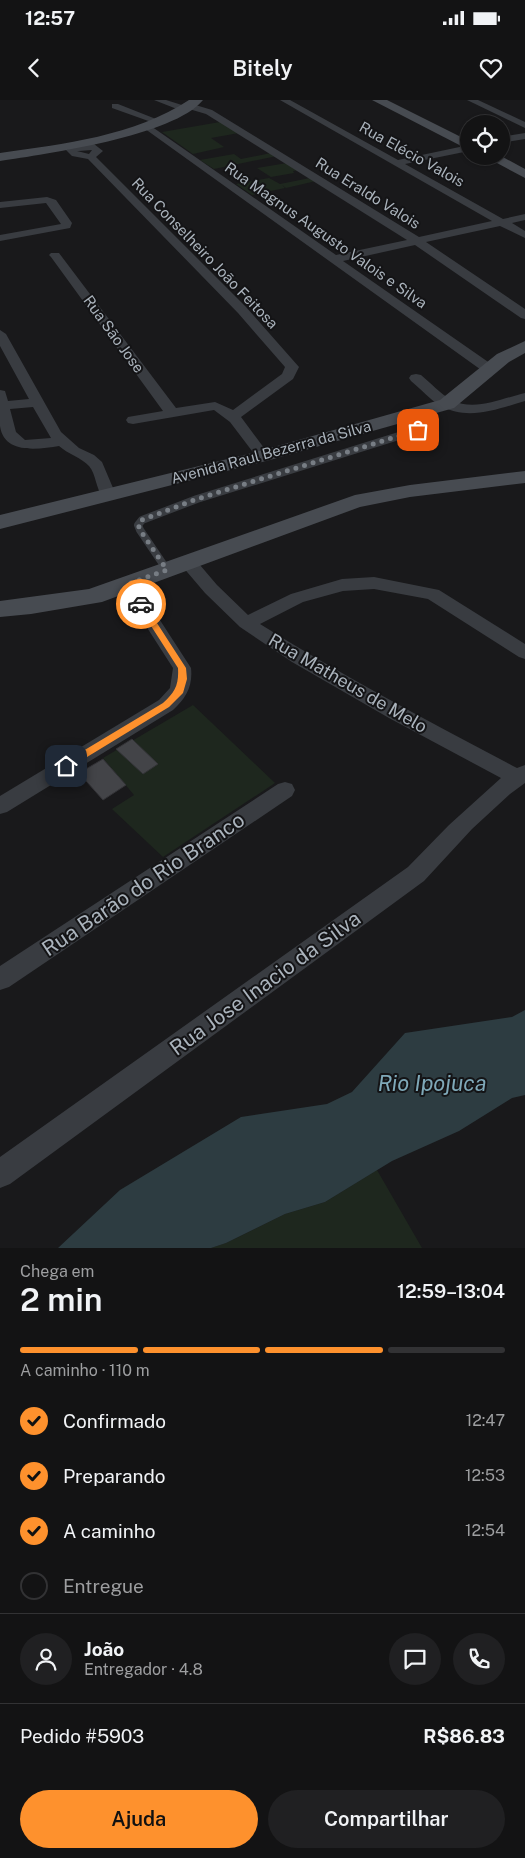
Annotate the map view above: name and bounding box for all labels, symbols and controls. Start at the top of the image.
text: 12:57 [25,7,75,29]
icon: back [20,54,48,82]
icon: heart [477,54,505,82]
text: Bitely [232,55,293,81]
map controls [460,115,510,165]
button: locate [460,115,510,165]
street label: Rua Elécio Valois [356,118,468,190]
street label: Rua Eraldo Valois [313,154,423,232]
street label: Rua Magnus Augusto Valois e Silva [222,158,430,312]
street label: Rua Conselheiro João Feitosa [128,174,282,332]
street label: Rua São Jose [80,292,148,376]
pin [397,409,439,451]
icon: bag [404,416,432,444]
street label: Avenida Raul Bezerra da Silva [169,417,373,487]
courier [116,579,166,629]
icon: car [127,590,155,618]
street label: Rua Matheus de Melo [265,629,431,737]
pin [45,745,87,787]
icon: home [52,752,80,780]
street label: Rua Barão do Rio Branco [37,807,249,961]
street label: Rua Jose Inacio da Silva [165,905,365,1061]
water label: Rio Ipojuca [378,1070,486,1096]
text: Chega em [20,1262,94,1281]
text: 12:59–13:04 [397,1280,505,1302]
text: 2 min [20,1281,103,1318]
text: A caminho · 110 m [20,1361,150,1380]
icon: check [20,1407,48,1435]
text: Confirmado [63,1410,166,1432]
text: 12:47 [466,1411,505,1430]
icon: check [20,1462,48,1490]
text: Preparando [63,1465,165,1487]
text: 12:53 [465,1466,505,1485]
icon: check [20,1517,48,1545]
text: A caminho [63,1520,156,1542]
text: 12:54 [465,1521,505,1540]
text: Entregue [63,1575,144,1597]
button: person [20,1633,72,1685]
button: chat [389,1633,441,1685]
button: phone [453,1633,505,1685]
text: João [84,1638,124,1660]
text: Entregador · 4.8 [84,1660,203,1679]
text: Pedido #5903 [20,1725,144,1747]
text: R$86.83 [423,1725,505,1747]
button: Ajuda [20,1790,258,1848]
button: Compartilhar [268,1790,505,1848]

